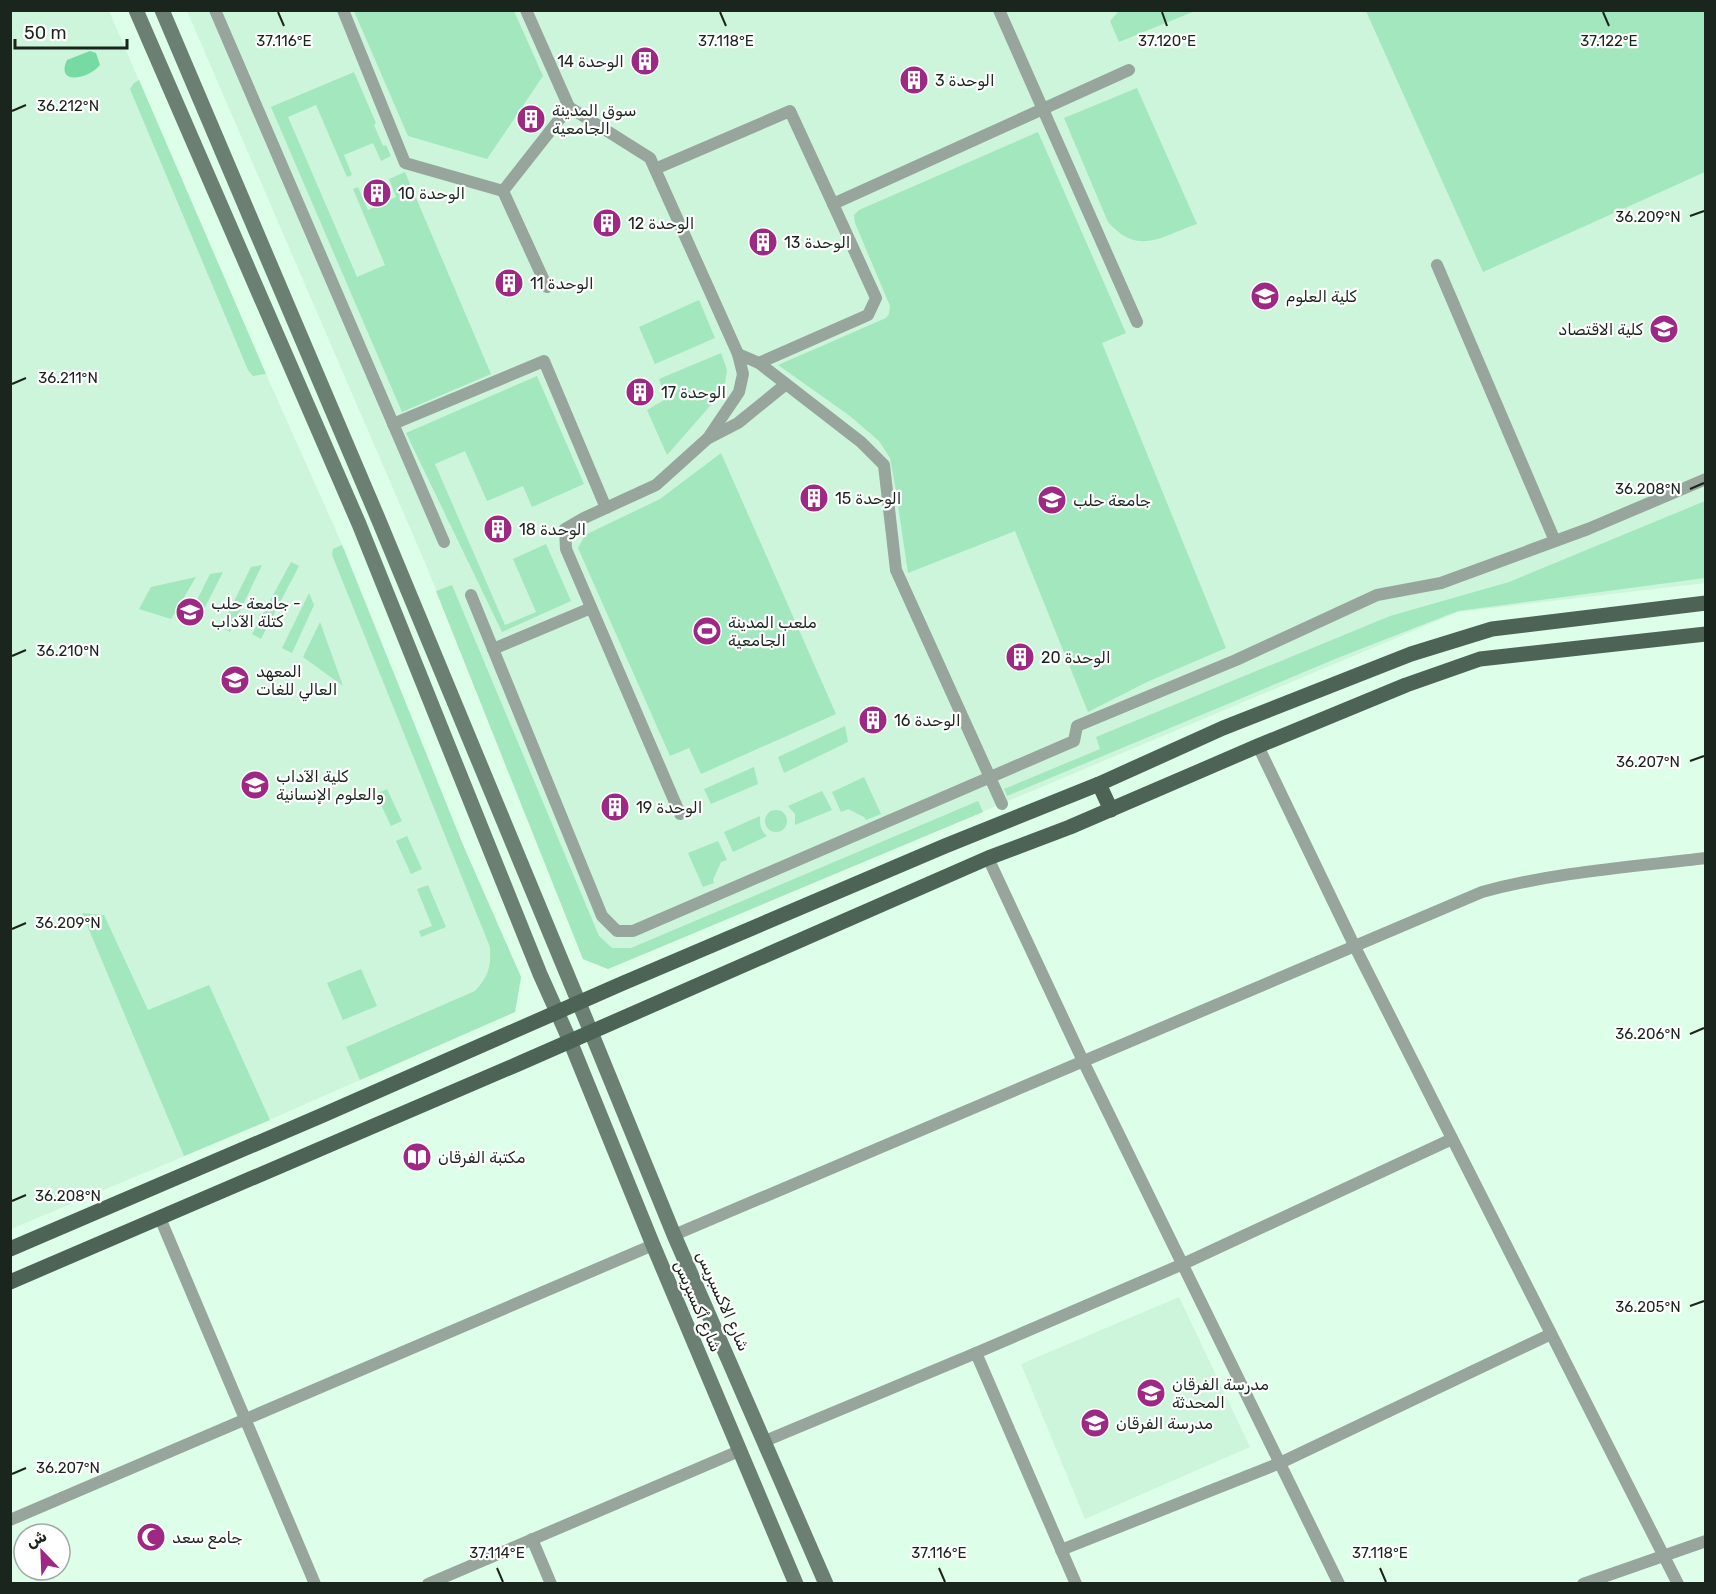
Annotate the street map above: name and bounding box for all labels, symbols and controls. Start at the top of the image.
scale bar [15,12,128,50]
text: 50 m [24,22,67,44]
text: 37.116°E [256,32,312,50]
text: 37.118°E [698,32,754,50]
text: 37.120°E [1138,32,1196,50]
text: 37.122°E [1580,32,1638,50]
building icon: الوحدة 14 [629,45,661,77]
place label: الوحدة 14 [557,52,624,72]
building icon: الوحدة 3 [898,64,930,96]
place label: الوحدة 3 [935,71,995,91]
text: 36.212°N [37,97,99,115]
place label: سوق المدينة الجامعية [552,101,636,138]
building icon: سوق المدينة الجامعية [515,103,547,135]
building icon: الوحدة 10 [361,177,393,209]
place label: الوحدة 10 [398,184,465,204]
building icon: الوحدة 12 [591,207,623,239]
text: 36.209°N [1615,208,1681,226]
place label: الوحدة 12 [628,214,694,234]
building icon: الوحدة 13 [747,226,779,258]
place label: الوحدة 13 [784,233,850,253]
building icon: الوحدة 11 [493,267,525,299]
place label: الوحدة 11 [530,274,594,294]
school or university icon: كلية العلوم [1249,280,1281,312]
place label: كلية العلوم [1286,287,1358,307]
school or university icon: كلية الاقتصاد [1648,313,1680,345]
place label: كلية الاقتصاد [1558,320,1644,339]
text: 36.211°N [38,369,98,387]
building icon: الوحدة 17 [624,376,656,408]
place label: الوحدة 17 [661,383,726,403]
text: 36.208°N [1615,480,1681,498]
building icon: الوحدة 15 [798,482,830,514]
school or university icon: جامعة حلب [1036,484,1068,516]
place label: الوحدة 15 [835,489,901,509]
place label: جامعة حلب [1073,491,1151,510]
building icon: الوحدة 18 [482,513,514,545]
place label: الوحدة 18 [519,520,586,540]
place label: جامعة حلب - كتلة الآداب [211,594,301,631]
school or university icon: جامعة حلب - كتلة الآداب [174,596,206,628]
place label: ملعب المدينة الجامعية [728,613,817,650]
sports icon: ملعب المدينة الجامعية [691,615,723,647]
building icon: الوحدة 20 [1004,641,1036,673]
text: 36.210°N [37,642,99,660]
place label: الوحدة 20 [1041,648,1111,668]
place label: المعهد العالي للغات [256,662,337,702]
school or university icon: المعهد العالي للغات [219,664,251,696]
building icon: الوحدة 16 [857,704,889,736]
place label: الوحدة 16 [894,711,961,731]
text: 36.207°N [1616,753,1680,771]
place label: كلية الآداب والعلوم الإنسانية [276,767,384,805]
school or university icon: كلية الآداب والعلوم الإنسانية [239,769,271,801]
building icon: الوحدة 19 [599,791,631,823]
place label: الوحدة 19 [636,798,702,818]
text: 36.209°N [35,914,101,932]
text: 36.206°N [1615,1025,1681,1043]
library icon: مكتبة الفرقان [401,1141,433,1173]
place label: مكتبة الفرقان [438,1148,526,1168]
text: 36.208°N [35,1187,101,1205]
street label: شارع الاكسبريس [691,1248,754,1355]
street label: شارع أكسبريس [668,1257,726,1355]
text: 36.205°N [1615,1298,1681,1316]
place label: مدرسة الفرقان المحدثة [1172,1375,1269,1412]
school or university icon: مدرسة الفرقان المحدثة [1135,1377,1167,1409]
school or university icon: مدرسة الفرقان [1079,1407,1111,1439]
place label: مدرسة الفرقان [1116,1414,1213,1434]
text: 36.207°N [36,1459,100,1477]
mosque icon: جامع سعد [135,1521,167,1553]
north arrow [12,1522,72,1582]
text: ش [23,1526,49,1551]
place label: جامع سعد [172,1528,242,1549]
text: 37.114°E [469,1544,525,1562]
text: 37.116°E [911,1544,967,1562]
text: 37.118°E [1352,1544,1408,1562]

